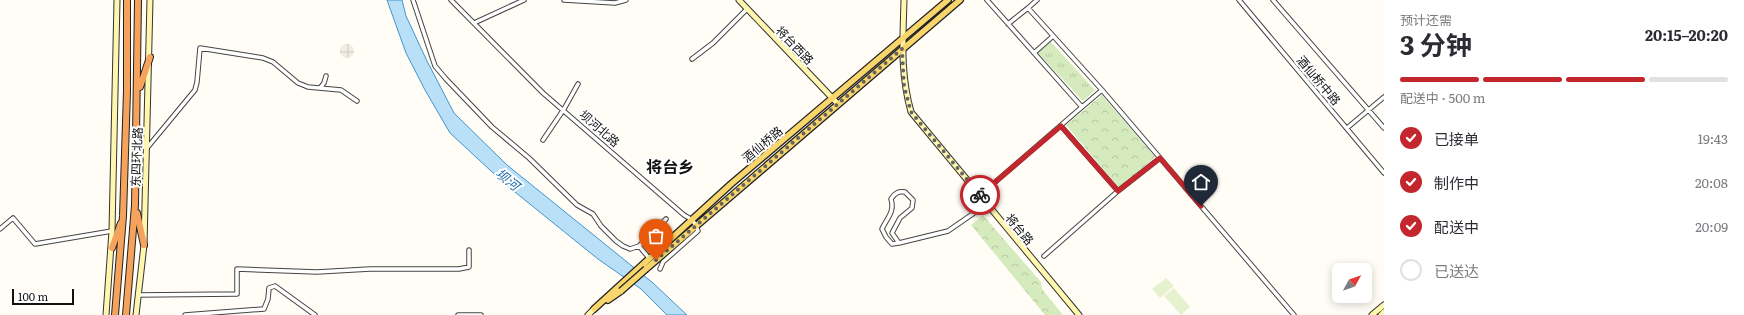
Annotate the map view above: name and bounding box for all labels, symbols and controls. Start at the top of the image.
text: 预计还需 [1400,10,1452,29]
street label: 将台西路 [772,21,818,69]
text: 20:15–20:20 [1645,23,1728,46]
text: 3 分钟 [1400,24,1472,63]
street label: 酒仙桥中路 [1293,51,1345,109]
text: 配送中 · 500 m [1400,88,1485,107]
street label: 坝河北路 [576,105,624,151]
street label: 酒仙桥路 [738,122,786,166]
street label: 东四环北路 [126,127,146,187]
icon: check [1400,127,1422,149]
text: 已接单 [1434,127,1479,150]
text: 19:43 [1698,129,1728,148]
district label: 将台乡 [646,154,694,178]
water label: 坝河 [492,164,526,196]
pin [1184,165,1218,206]
icon: home [1190,171,1212,193]
icon: check [1400,171,1422,193]
text: 制作中 [1434,171,1479,194]
text: 20:08 [1695,173,1728,192]
courier [960,175,1000,215]
icon: bike [969,184,991,206]
street label: 将台路 [1002,209,1038,249]
icon: check [1400,215,1422,237]
text: 配送中 [1434,215,1479,238]
text: 20:09 [1695,217,1728,236]
pin [639,219,673,260]
icon: bag [645,225,667,247]
text: 已送达 [1434,259,1479,282]
north arrow [1332,263,1372,303]
map controls [1332,263,1372,303]
scale bar [12,287,74,306]
text: 100 m [18,288,48,304]

